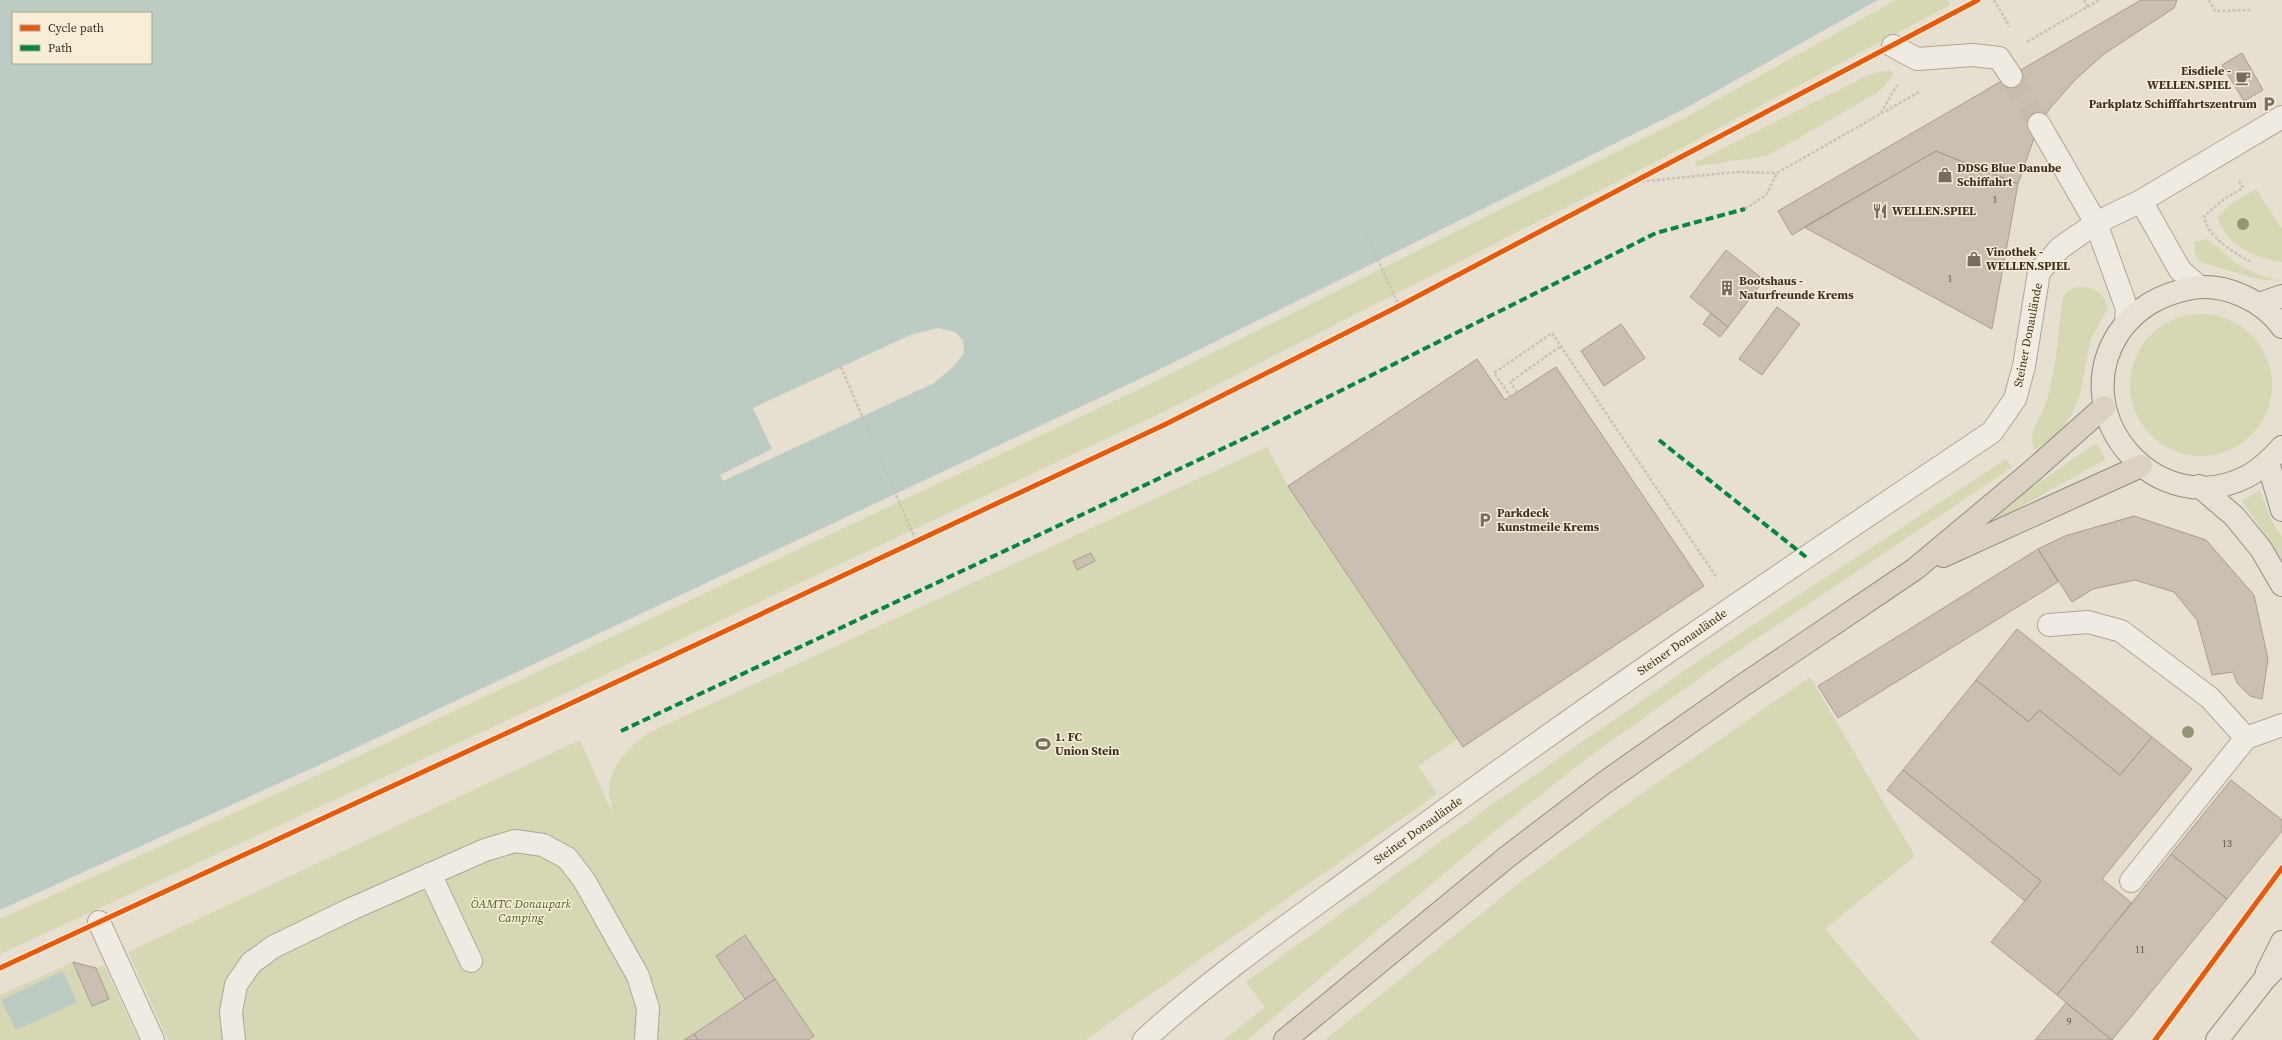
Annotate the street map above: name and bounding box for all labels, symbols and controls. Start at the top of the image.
legend [12,12,152,64]
text: Cycle path [48,20,104,36]
text: Path [48,40,72,56]
place label: Eisdiele - WELLEN.SPIEL [2147,63,2231,93]
cafe icon: Eisdiele - WELLEN.SPIEL [2234,69,2252,87]
parking icon: Parkplatz Schifffahrtszentrum [2260,95,2278,113]
place label: Parkplatz Schifffahrtszentrum [2089,96,2257,112]
place label: DDSG Blue Danube Schiffahrt [1957,160,2061,190]
shop icon: DDSG Blue Danube Schiffahrt [1936,166,1954,184]
house number: 1 [1993,193,1998,206]
restaurant icon: WELLEN.SPIEL [1871,202,1889,220]
place label: WELLEN.SPIEL [1892,203,1976,219]
place label: Vinothek - WELLEN.SPIEL [1986,244,2070,274]
shop icon: Vinothek - WELLEN.SPIEL [1965,250,1983,268]
house number: 1 [1948,272,1953,285]
place label: Bootshaus - Naturfreunde Krems [1739,273,1854,303]
building icon: Bootshaus - Naturfreunde Krems [1718,279,1736,297]
street label: Steiner Donaulände [2010,281,2046,389]
place label: Parkdeck Kunstmeile Krems [1497,505,1600,535]
parking icon: Parkdeck Kunstmeile Krems [1476,511,1494,529]
street label: Steiner Donaulände [1634,605,1730,679]
place label: 1. FC Union Stein [1055,729,1120,759]
sports icon: 1. FC Union Stein [1034,735,1052,753]
street label: Steiner Donaulände [1370,792,1466,868]
house number: 13 [2222,837,2232,850]
park label: ÖAMTC Donaupark Camping [471,896,572,926]
house number: 11 [2135,943,2145,956]
house number: 9 [2067,1015,2072,1028]

